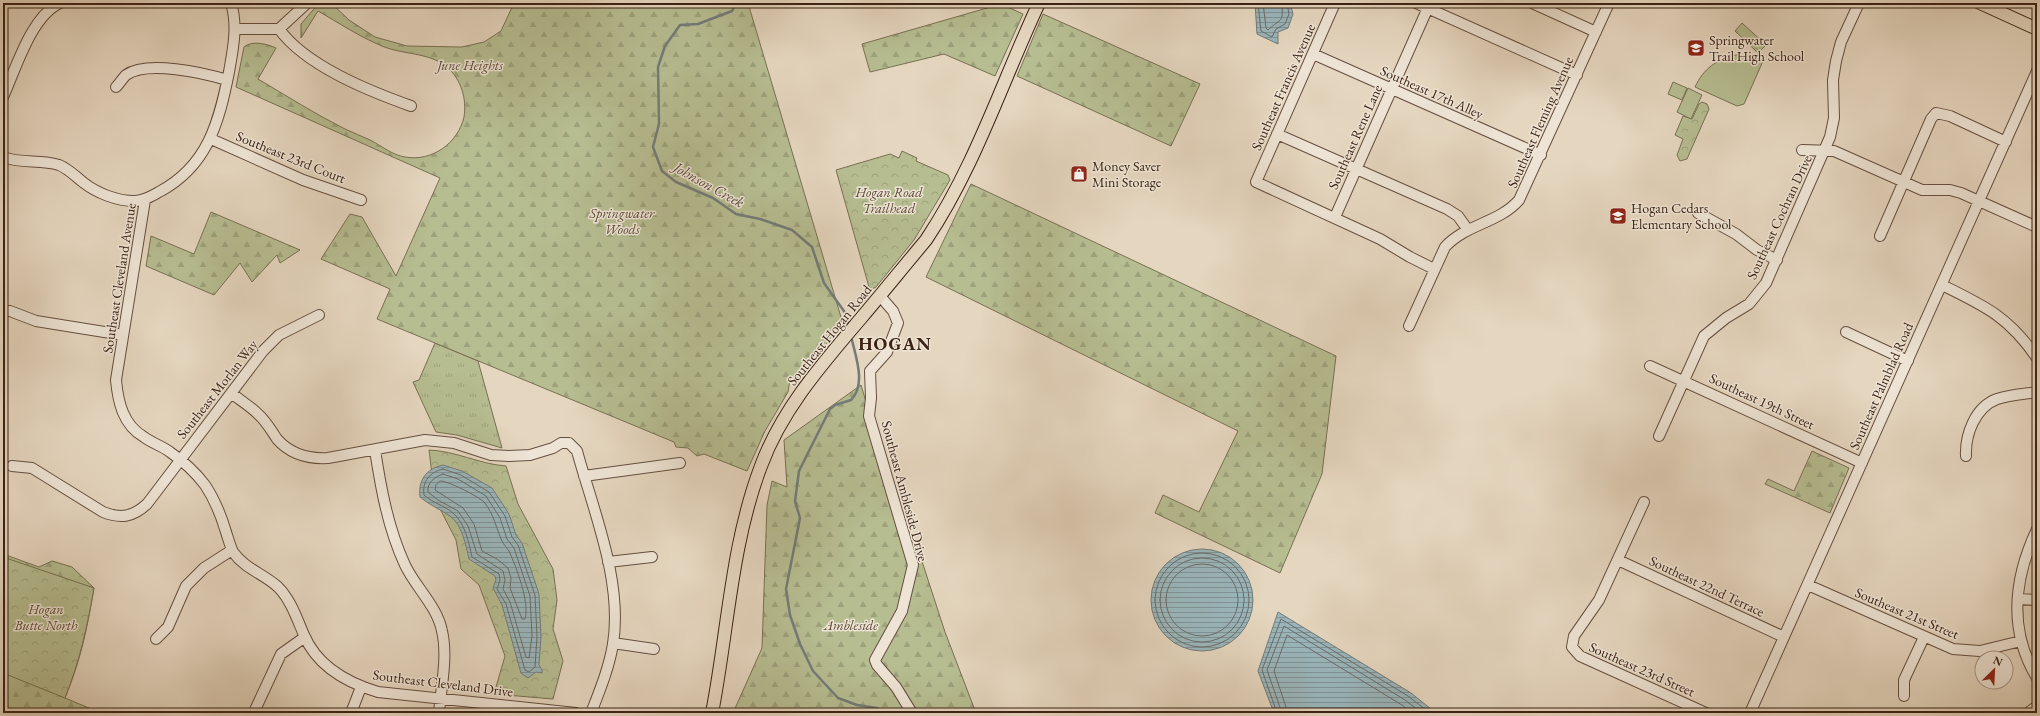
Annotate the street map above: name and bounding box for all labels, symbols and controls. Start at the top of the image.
street label: Southeast Francis Avenue [1247,20,1319,153]
place label: Springwater Trail High School [1709,31,1805,65]
school or university icon: Springwater Trail High School [1686,38,1706,58]
street label: Southeast Fleming Avenue [1503,53,1577,191]
park label: June Heights [434,56,503,74]
street label: Southeast 17th Alley [1378,61,1487,123]
street label: Southeast Rene Lane [1324,81,1386,192]
street label: Southeast 23rd Court [234,127,349,187]
street label: Southeast Cochran Drive [1742,151,1816,282]
water label: Johnson Creek [668,156,748,212]
place label: Money Saver Mini Storage [1092,157,1162,191]
shop icon: Money Saver Mini Storage [1069,164,1089,184]
park label: Hogan Road Trailhead [854,183,923,217]
place label: Hogan Cedars Elementary School [1631,199,1732,233]
street label: Southeast Cleveland Avenue [98,201,140,354]
park label: Springwater Woods [589,204,655,238]
school or university icon: Hogan Cedars Elementary School [1608,206,1628,226]
street label: Southeast Hogan Road [783,280,876,389]
street label: Southeast Palmblad Road [1845,319,1917,452]
district label: HOGAN [858,332,932,355]
street label: Southeast Morlan Way [173,335,262,442]
street label: Southeast 19th Street [1707,369,1818,433]
street label: Southeast Ambleside Drive [878,419,933,564]
street label: Southeast 22nd Terrace [1647,551,1768,621]
street label: Southeast 21st Street [1852,583,1962,643]
park label: Hogan Butte North [14,600,78,634]
park label: Ambleside [823,616,878,634]
street label: Southeast 23rd Street [1586,638,1698,701]
north arrow [1974,650,2014,690]
text: N [1991,653,2005,669]
street label: Southeast Cleveland Drive [372,665,515,701]

